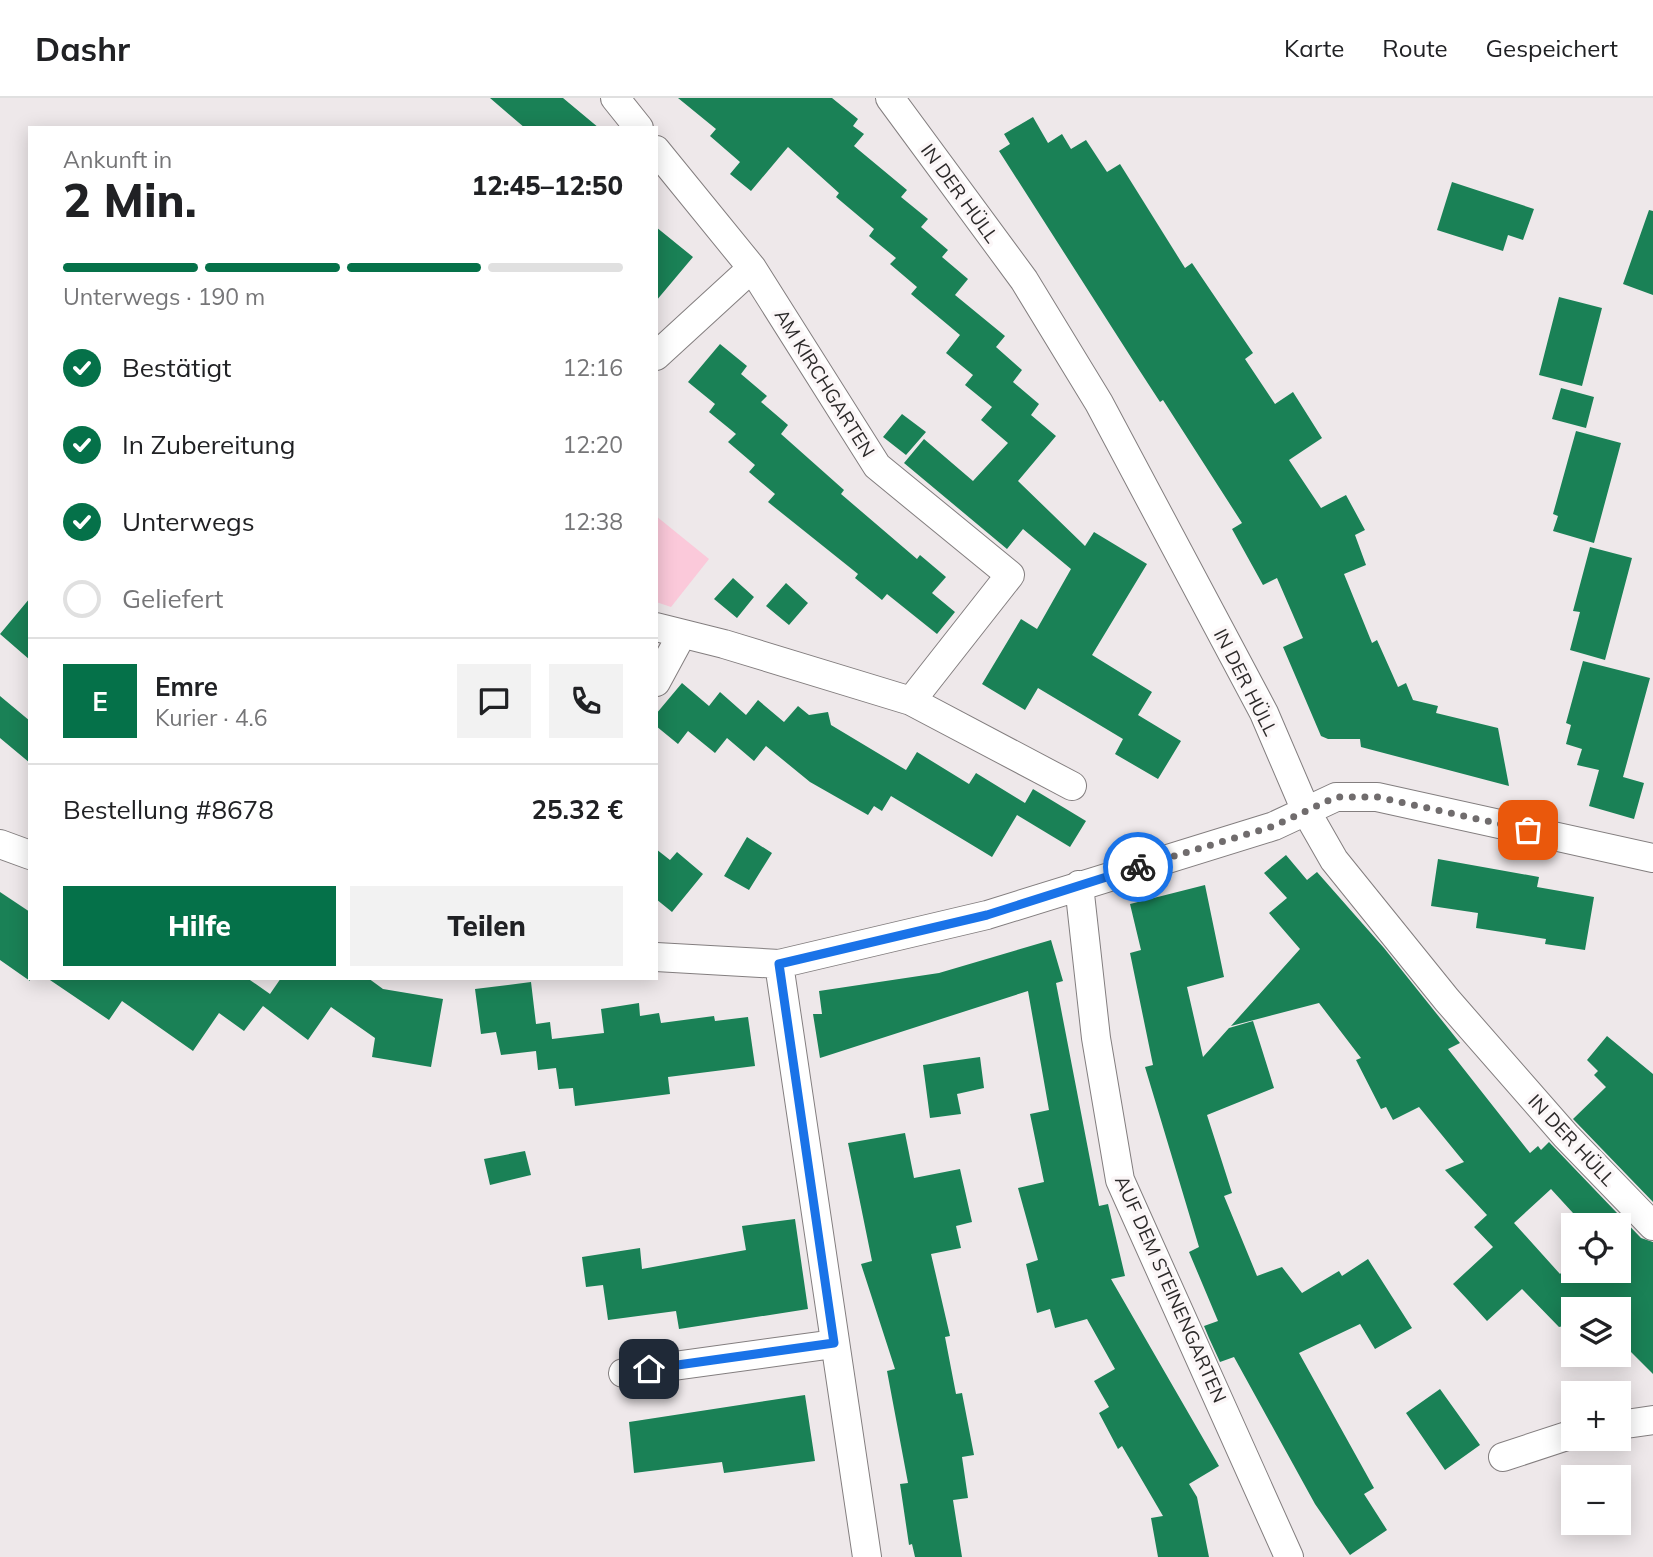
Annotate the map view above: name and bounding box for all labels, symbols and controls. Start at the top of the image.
text: Dashr [35,28,130,69]
text: Karte [1284,33,1344,63]
text: Route [1382,33,1448,63]
text: Gespeichert [1486,33,1618,63]
street label: IN DER HÜLL [916,139,1004,248]
text: Ankunft in [63,145,172,174]
text: 12:45–12:50 [472,169,623,202]
text: 2 Min. [63,171,197,229]
text: Unterwegs · 190 m [63,282,265,311]
street label: AM KIRCHGARTEN [770,304,880,462]
icon: check [63,349,101,387]
text: Bestätigt [122,351,231,384]
text: 12:16 [563,353,623,382]
icon: check [63,426,101,464]
text: In Zubereitung [122,428,295,461]
text: 12:20 [563,430,623,459]
icon: check [63,503,101,541]
text: Unterwegs [122,505,255,538]
text: 12:38 [563,507,623,536]
text: Geliefert [122,582,223,615]
street label: IN DER HÜLL [1209,625,1283,740]
button: chat [457,664,531,738]
button: phone [549,664,623,738]
text: Emre [155,670,218,703]
text: E [92,685,108,718]
text: Kurier · 4.6 [155,703,267,732]
text: Bestellung #8678 [63,793,274,826]
text: 25.32 € [531,793,623,826]
pin [1498,800,1558,860]
icon: bag [1509,811,1547,849]
courier [1103,832,1173,902]
icon: bike [1119,848,1157,886]
button: Hilfe [63,886,336,966]
button: Teilen [350,886,623,966]
street label: IN DER HÜLL [1523,1089,1621,1191]
street label: AUF DEM STEINENGARTEN [1110,1172,1232,1406]
map controls [1561,1213,1631,1535]
button: locate [1561,1213,1631,1283]
button: layers [1561,1297,1631,1367]
pin [619,1339,679,1399]
icon: home [630,1350,668,1388]
button: + [1561,1381,1631,1451]
button: − [1561,1465,1631,1535]

